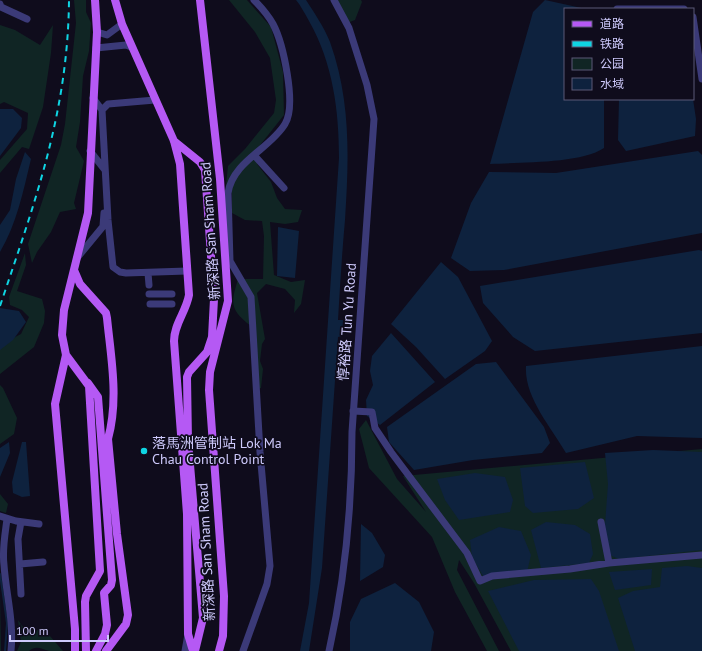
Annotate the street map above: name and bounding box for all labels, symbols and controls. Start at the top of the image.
legend [564,8,694,100]
text: 道路 [600,16,624,31]
text: 铁路 [600,36,624,51]
text: 公园 [600,56,624,71]
text: 水域 [600,76,624,91]
street label: 新深路 San Sham Road [196,161,224,301]
street label: 惇裕路 Tun Yu Road [334,262,360,382]
place label: 落馬洲管制站 Lok Ma Chau Control Point [152,434,282,468]
marker: 落馬洲管制站 Lok Ma Chau Control Point [139,446,149,456]
street label: 新深路 San Sham Road [193,482,219,622]
scale bar [10,617,108,643]
text: 100 m [16,623,49,638]

